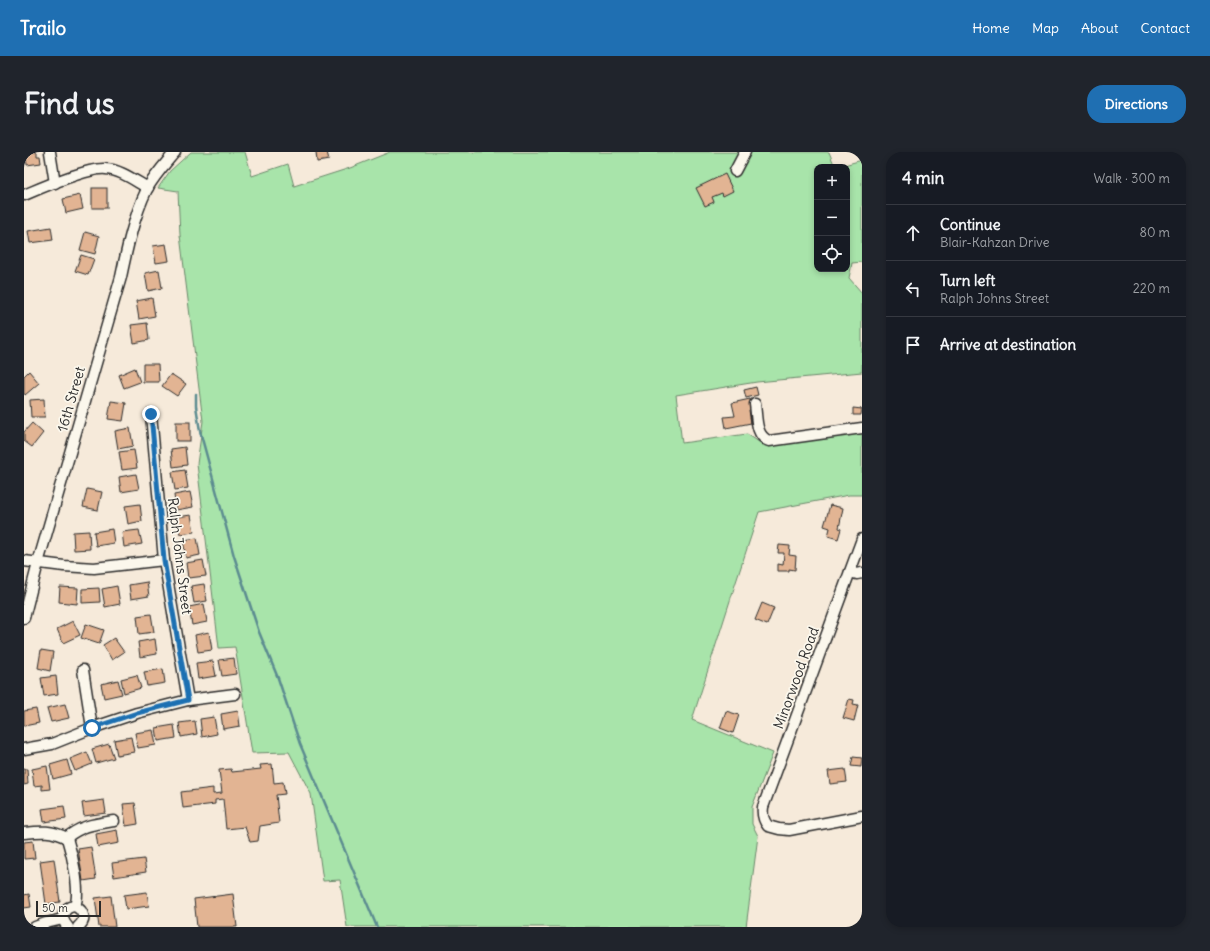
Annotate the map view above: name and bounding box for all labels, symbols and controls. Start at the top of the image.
text: Trailo [20,16,66,40]
text: Home [972,19,1010,37]
text: Map [1032,19,1059,37]
text: About [1081,19,1119,37]
text: Contact [1141,19,1190,37]
button: Directions [1087,85,1186,123]
text: Find us [24,86,115,122]
map controls [814,164,850,272]
button: + [814,164,850,200]
text: 4 min [902,167,944,189]
text: Walk · 300 m [1094,170,1170,187]
button: − [814,200,850,236]
text: Continue [940,215,1001,234]
icon: ahead [902,222,924,244]
text: 80 m [1139,224,1170,241]
text: Blair-Kahzan Drive [940,234,1050,251]
button: locate [814,236,850,272]
text: Turn left [940,271,995,290]
icon: left [902,278,924,300]
text: 220 m [1133,280,1170,297]
text: Ralph Johns Street [940,290,1049,307]
icon: arrive [902,334,924,356]
text: Arrive at destination [940,335,1076,354]
street label: 16th Street [53,364,89,434]
route end [142,405,160,423]
street label: Ralph Johns Street [164,497,196,616]
street label: Minorwood Road [769,625,823,731]
route start [83,719,101,737]
scale bar [36,899,101,918]
text: 50 m [42,901,68,915]

